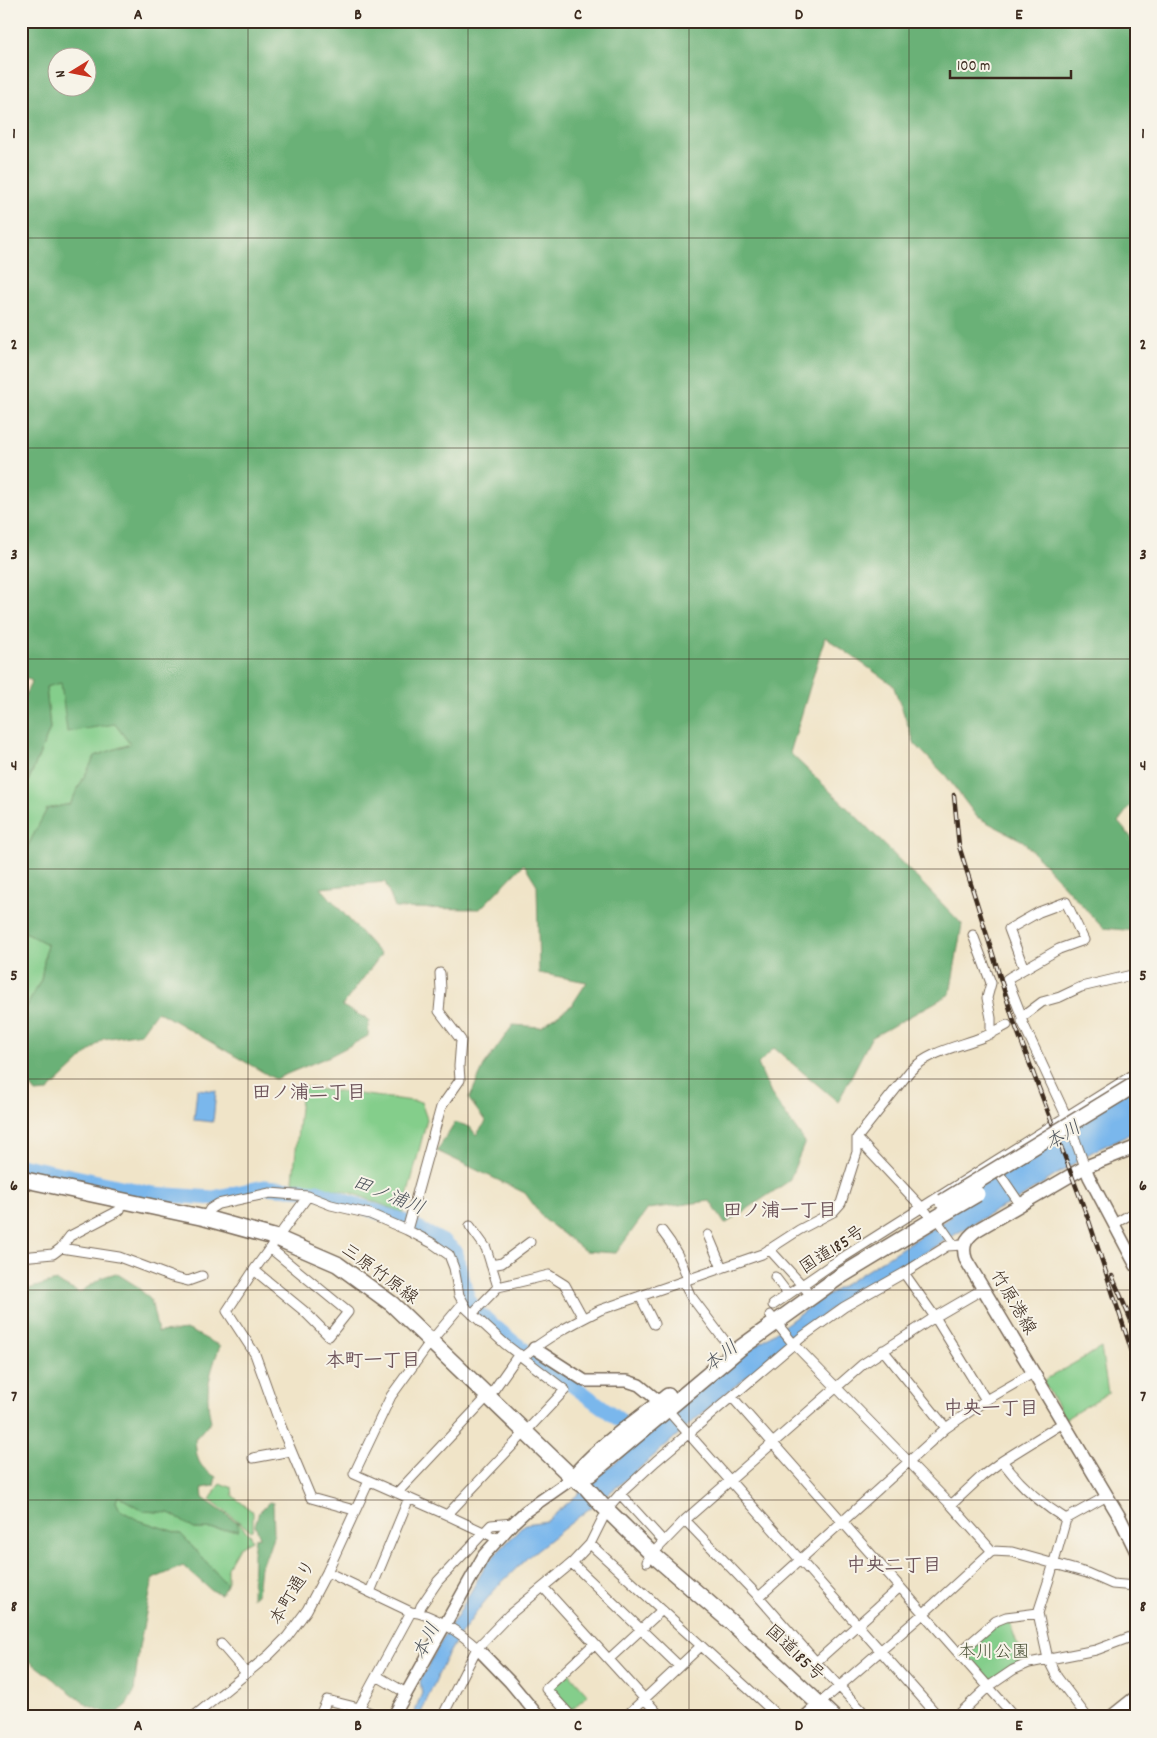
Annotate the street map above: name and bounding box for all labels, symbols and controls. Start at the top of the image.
text: A [134,4,143,27]
text: B [354,4,362,27]
text: C [574,4,582,27]
text: D [795,4,804,27]
text: E [1015,4,1023,27]
north arrow [48,48,98,98]
scale bar [950,48,1071,80]
text: 100 m [957,56,990,78]
text: N [51,69,72,79]
text: 1 [12,123,16,146]
text: 1 [1141,123,1145,146]
text: 2 [11,334,18,357]
text: 2 [1140,334,1147,357]
text: 3 [10,544,18,567]
text: 3 [1139,544,1147,567]
text: 4 [11,755,17,778]
text: 4 [1140,755,1146,778]
text: 5 [10,965,18,988]
text: 5 [1139,965,1147,988]
district label: 田ノ浦二丁目 [252,1081,366,1108]
water label: 本川 [1041,1116,1087,1158]
water label: 田ノ浦川 [348,1170,428,1224]
text: 6 [10,1175,18,1198]
text: 6 [1139,1175,1147,1198]
district label: 田ノ浦一丁目 [723,1199,837,1226]
street label: 国道185号 [795,1221,871,1281]
street label: 三原竹原線 [335,1238,423,1312]
street label: 竹原港線 [983,1266,1041,1340]
water label: 本川 [699,1336,745,1380]
district label: 本町一丁目 [325,1349,421,1376]
text: 7 [11,1386,17,1409]
text: 7 [1140,1386,1146,1409]
district label: 中央一丁目 [943,1397,1039,1424]
district label: 中央二丁目 [846,1554,942,1581]
street label: 本町通り [265,1556,323,1630]
text: 8 [11,1596,18,1619]
text: 8 [1140,1596,1147,1619]
water label: 本川 [408,1619,448,1665]
street label: 国道185号 [759,1620,829,1688]
park label: 本川公園 [958,1641,1030,1666]
text: A [134,1715,143,1738]
text: B [354,1715,362,1738]
text: C [574,1715,582,1738]
text: D [795,1715,804,1738]
text: E [1015,1715,1023,1738]

